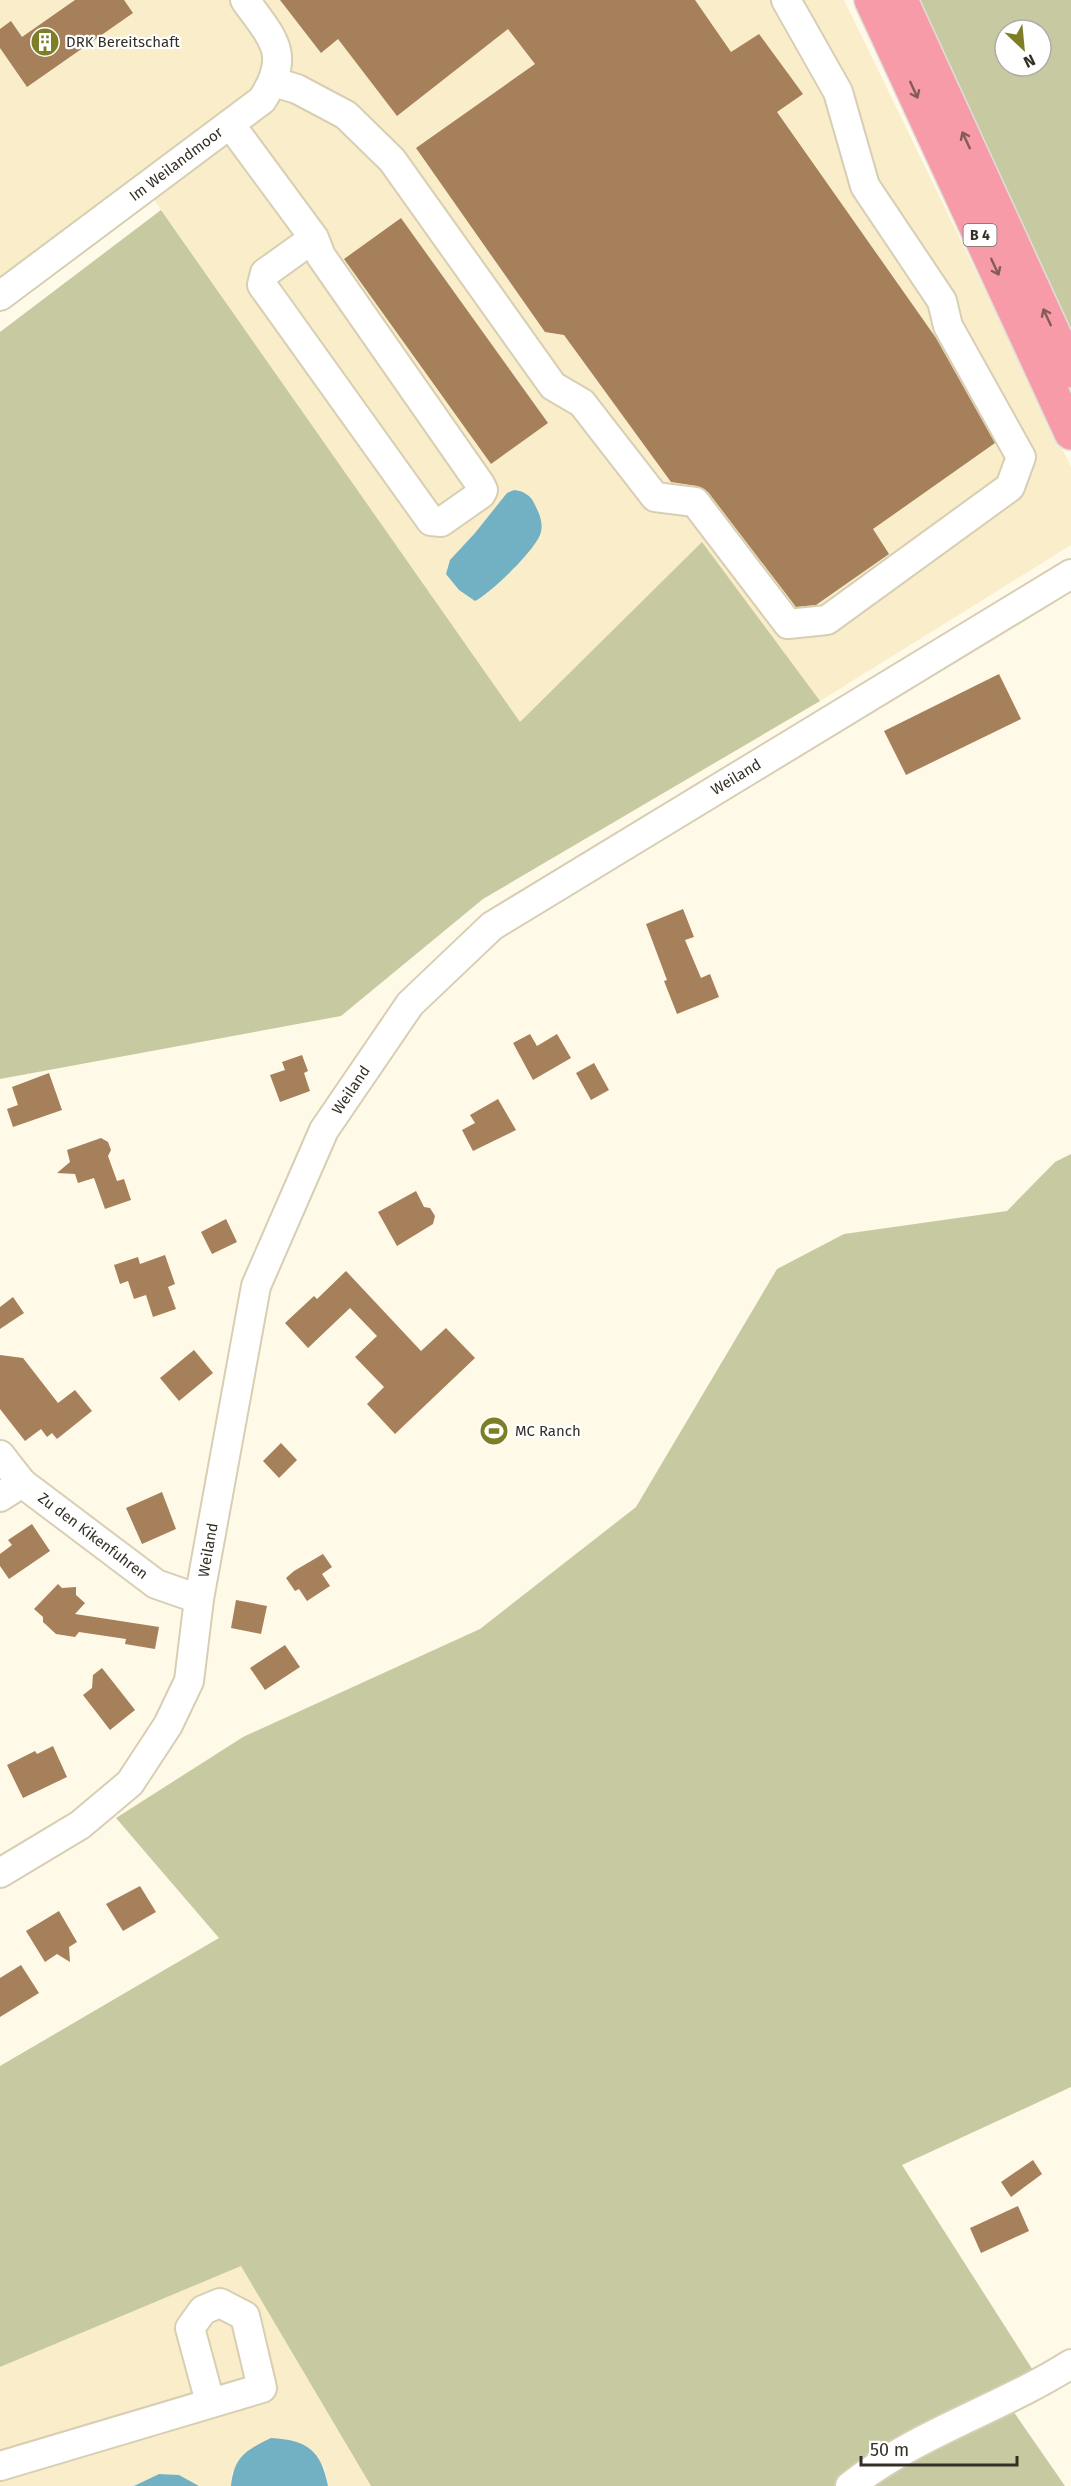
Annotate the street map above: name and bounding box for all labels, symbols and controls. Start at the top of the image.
north arrow [993,18,1053,78]
building icon: DRK Bereitschaft [29,26,61,58]
place label: DRK Bereitschaft [66,33,180,51]
text: N [1020,50,1038,72]
one-way arrow [908,81,920,99]
street label: Im Weilandmoor [126,123,226,205]
one-way arrow [959,132,971,150]
road number: B 4 [964,224,996,246]
one-way arrow [990,258,1001,276]
one-way arrow [1040,309,1052,327]
street label: Weiland [708,755,764,799]
street label: Weiland [328,1062,374,1118]
sports icon: MC Ranch [478,1415,510,1447]
place label: MC Ranch [515,1422,581,1440]
street label: Zu den Kikenfuhren [35,1489,151,1583]
street label: Weiland [194,1521,222,1579]
scale bar [861,2429,1017,2467]
text: 50 m [870,2439,909,2461]

